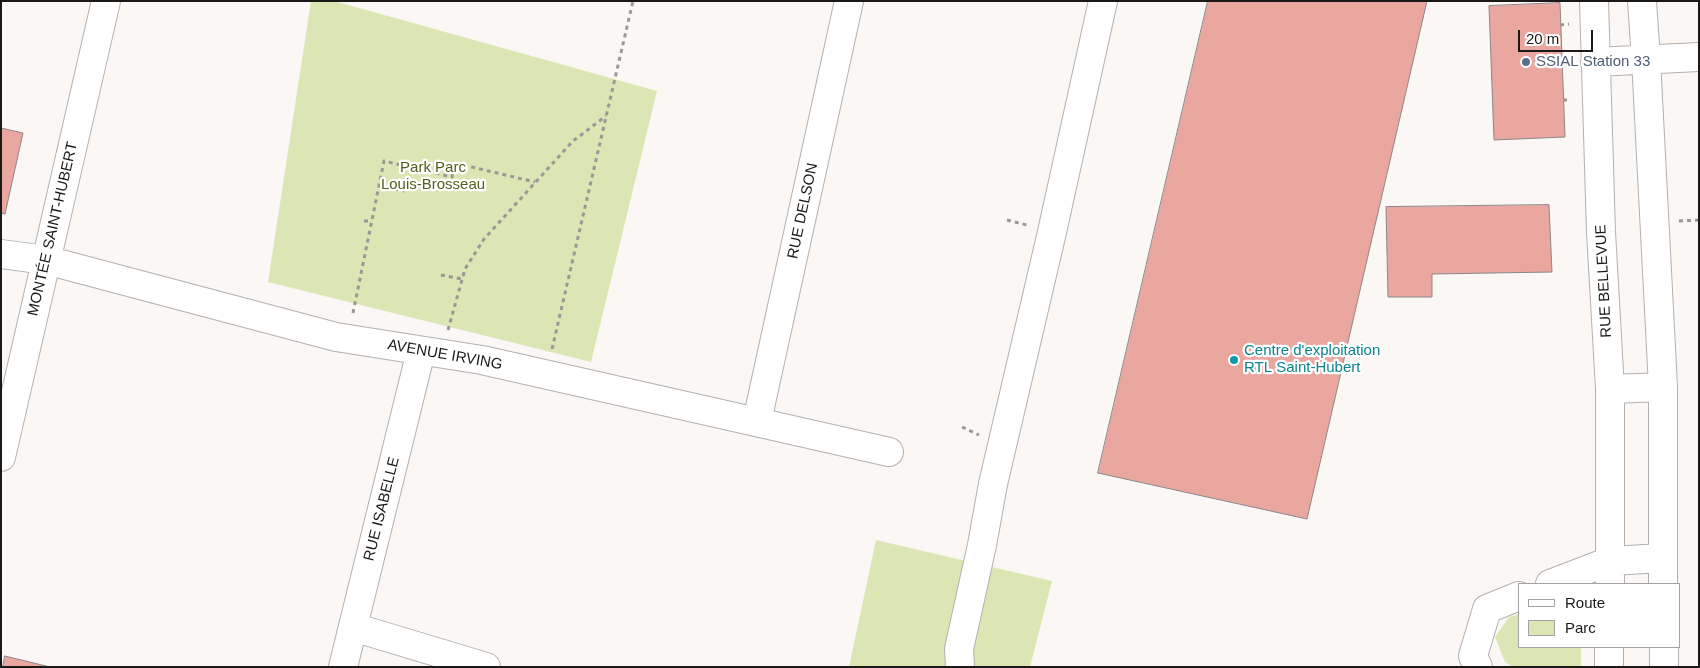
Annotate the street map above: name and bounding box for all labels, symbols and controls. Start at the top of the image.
scale bar [1520,20,1595,52]
text: 20 m [1526,30,1559,47]
place label: SSIAL Station 33 [1536,53,1650,71]
marker: SSIAL Station 33 [1520,56,1532,68]
street label: MONTÉE SAINT-HUBERT [24,140,82,318]
park label: Park Parc Louis-Brosseau [381,159,485,194]
street label: RUE DELSON [784,161,822,261]
street label: RUE BELLEVUE [1592,224,1616,338]
street label: AVENUE IRVING [386,336,504,374]
place label: Centre d'exploitation RTL Saint-Hubert [1244,342,1380,377]
marker: Centre d'exploitation RTL Saint-Hubert [1228,354,1240,366]
street label: RUE ISABELLE [360,455,404,563]
legend [1518,583,1680,648]
text: Route [1565,594,1605,611]
text: Parc [1565,619,1596,636]

